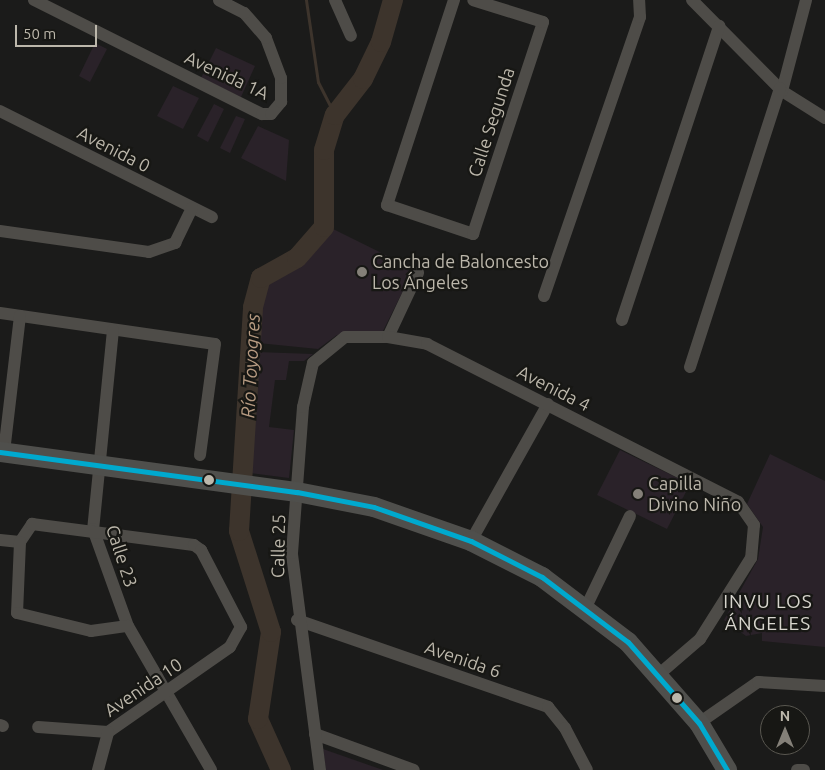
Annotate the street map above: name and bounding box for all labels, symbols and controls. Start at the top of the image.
scale bar [18,15,100,47]
text: 50 m [23,25,56,42]
street label: Avenida 1A [181,46,273,104]
street label: Calle Segunda [463,65,519,179]
street label: Avenida 0 [74,121,154,177]
place label: Cancha de Baloncesto Los Ángeles [372,251,549,294]
marker: Cancha de Baloncesto Los Ángeles [356,266,368,278]
water label: Río Toyogres [237,313,265,419]
street label: Avenida 4 [514,360,594,416]
place label: Capilla Divino Niño [648,473,741,516]
unlabelled marker [204,475,214,485]
marker: Capilla Divino Niño [632,488,644,500]
street label: Calle 25 [267,514,289,578]
street label: Calle 23 [102,522,142,590]
district label: INVU LOS ÁNGELES [722,591,814,635]
street label: Avenida 6 [422,636,504,682]
street label: Avenida 10 [100,653,186,721]
unlabelled marker [672,693,682,703]
north arrow [760,705,810,755]
text: N [780,708,790,724]

